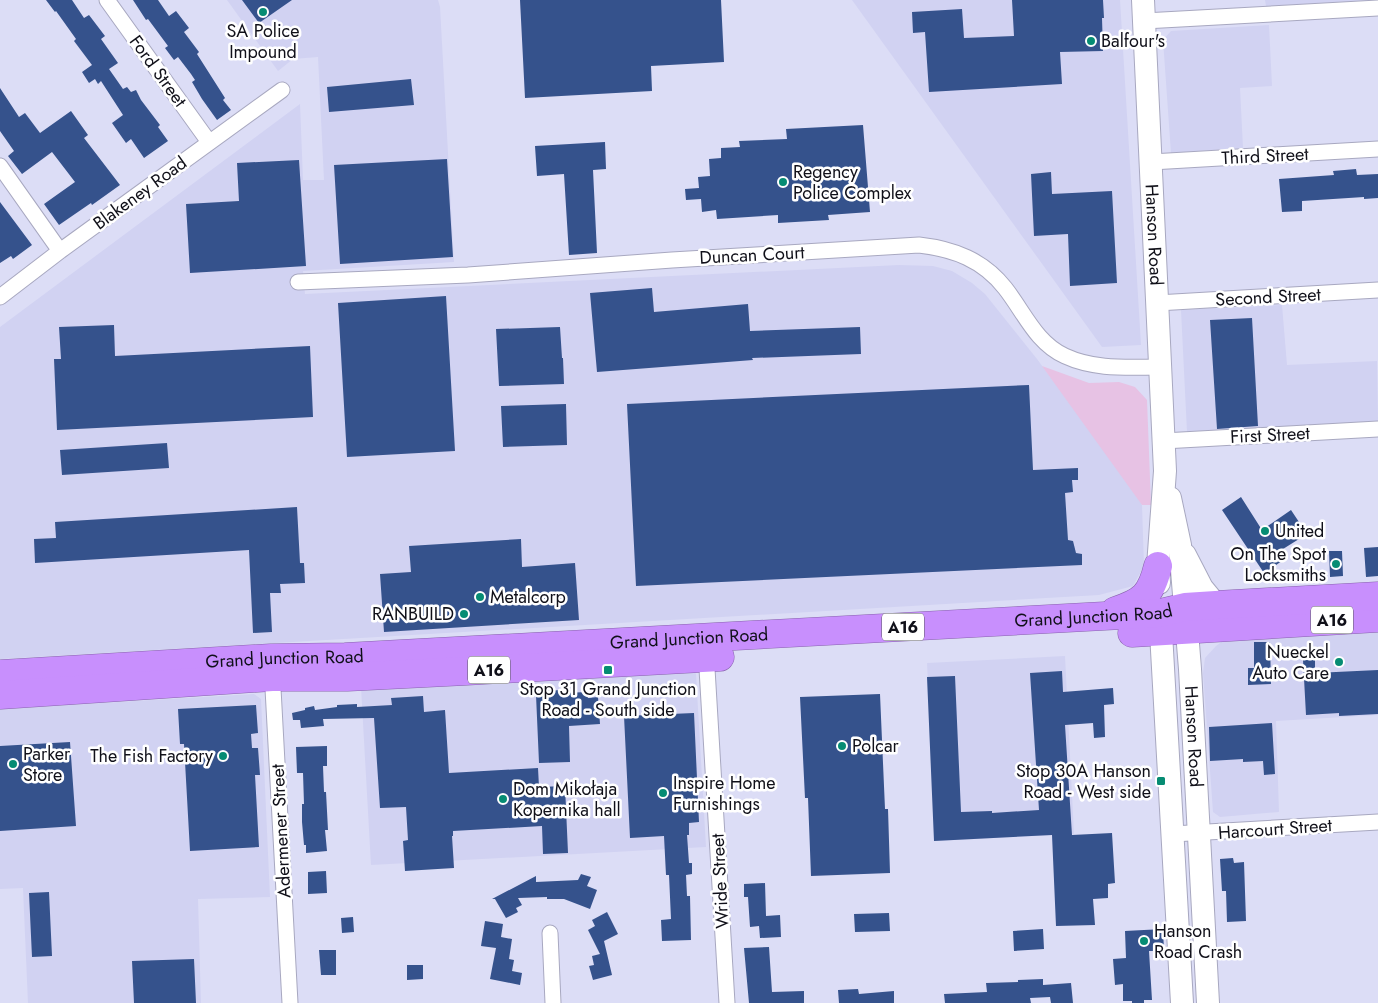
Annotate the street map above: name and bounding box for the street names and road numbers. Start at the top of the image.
street label: Ford Street [123,30,193,113]
street label: Third Street [1221,141,1310,171]
street label: Blakeney Road [88,150,192,236]
street label: Hanson Road [1139,183,1169,286]
street label: Duncan Court [699,239,806,271]
street label: Second Street [1215,281,1322,313]
street label: First Street [1229,420,1311,450]
street label: Grand Junction Road [1014,597,1175,634]
road number: A16 [1311,606,1353,634]
road number: A16 [882,614,924,640]
street label: Grand Junction Road [609,621,769,656]
street label: Grand Junction Road [205,643,364,675]
road number: A16 [468,656,510,684]
street label: Hanson Road [1178,685,1209,788]
street label: Adermener Street [264,763,297,899]
street label: Harcourt Street [1217,812,1334,846]
street label: Wride Street [704,832,735,929]

